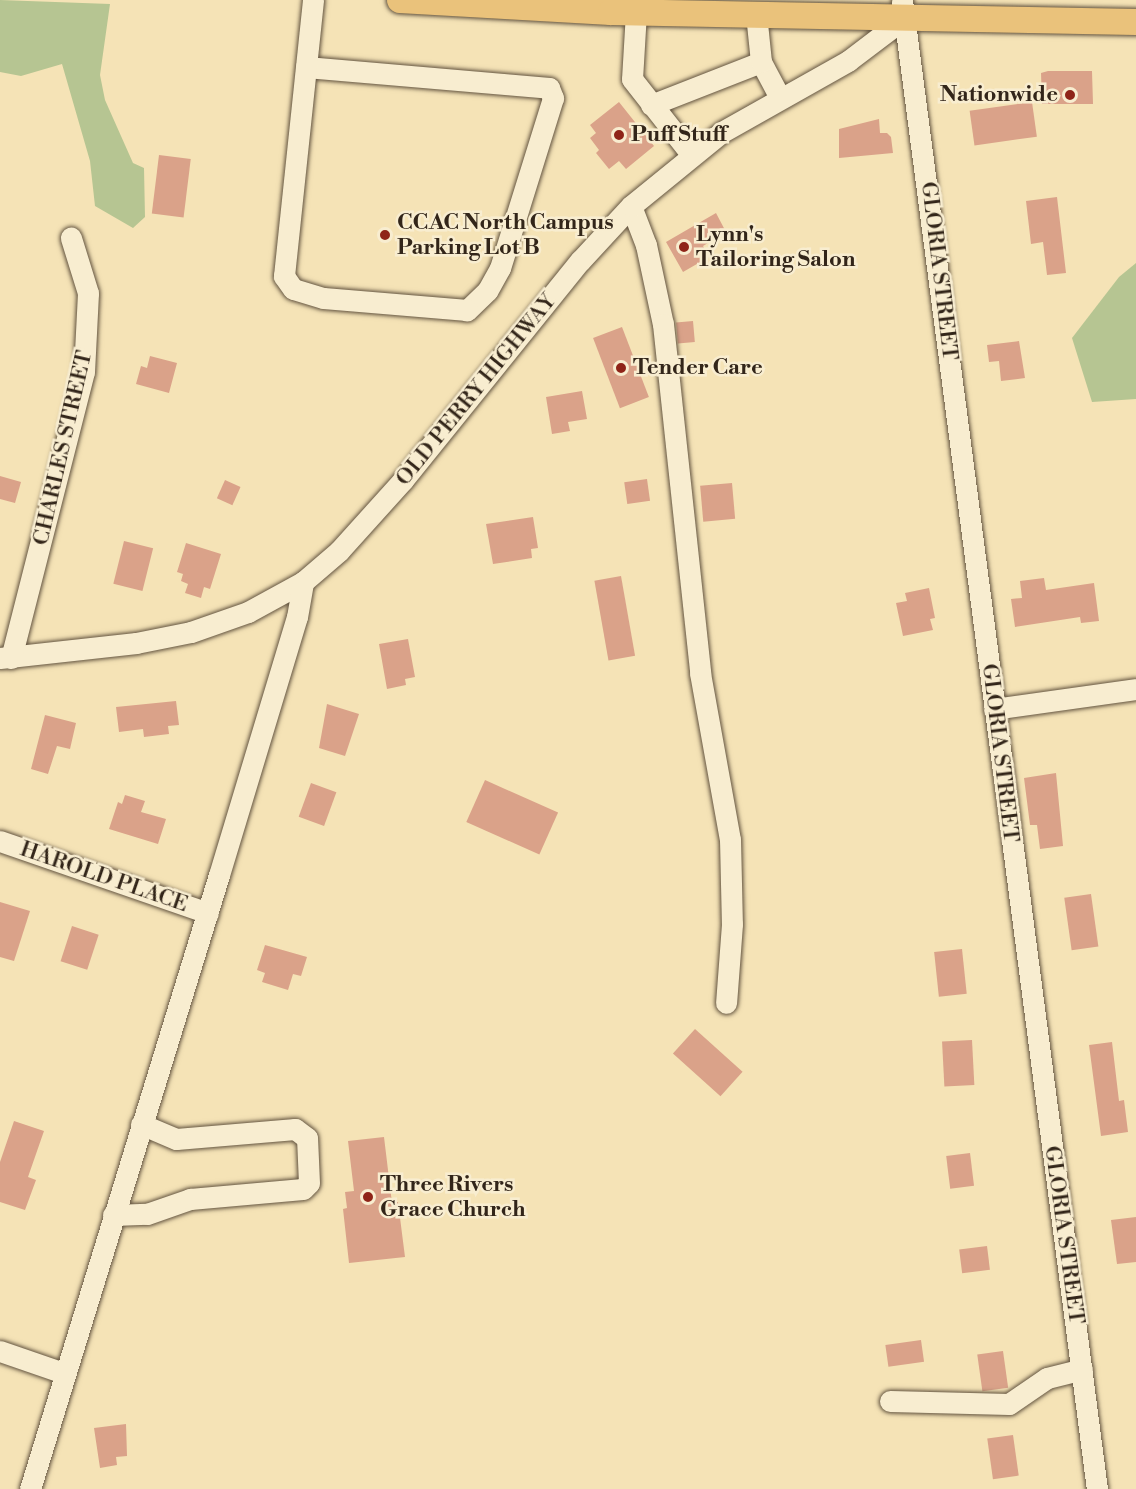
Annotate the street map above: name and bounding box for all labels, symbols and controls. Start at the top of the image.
place label: Nationwide [940,82,1058,108]
marker: Nationwide [1063,88,1077,102]
place label: Puff Stuff [631,122,727,148]
marker: Puff Stuff [612,128,626,142]
street label: GLORIA STREET [915,180,963,362]
place label: CCAC North Campus Parking Lot B [397,209,614,260]
place label: Lynn's Tailoring Salon [696,221,856,272]
marker: CCAC North Campus Parking Lot B [378,228,392,242]
marker: Lynn's Tailoring Salon [677,240,691,254]
street label: OLD PERRY HIGHWAY [390,289,562,491]
street label: CHARLES STREET [28,348,98,548]
place label: Tender Care [633,355,763,381]
marker: Tender Care [614,361,628,375]
street label: GLORIA STREET [976,662,1024,844]
street label: HAROLD PLACE [17,836,191,918]
street label: GLORIA STREET [1038,1144,1090,1326]
place label: Three Rivers Grace Church [380,1171,526,1222]
marker: Three Rivers Grace Church [361,1190,375,1204]

